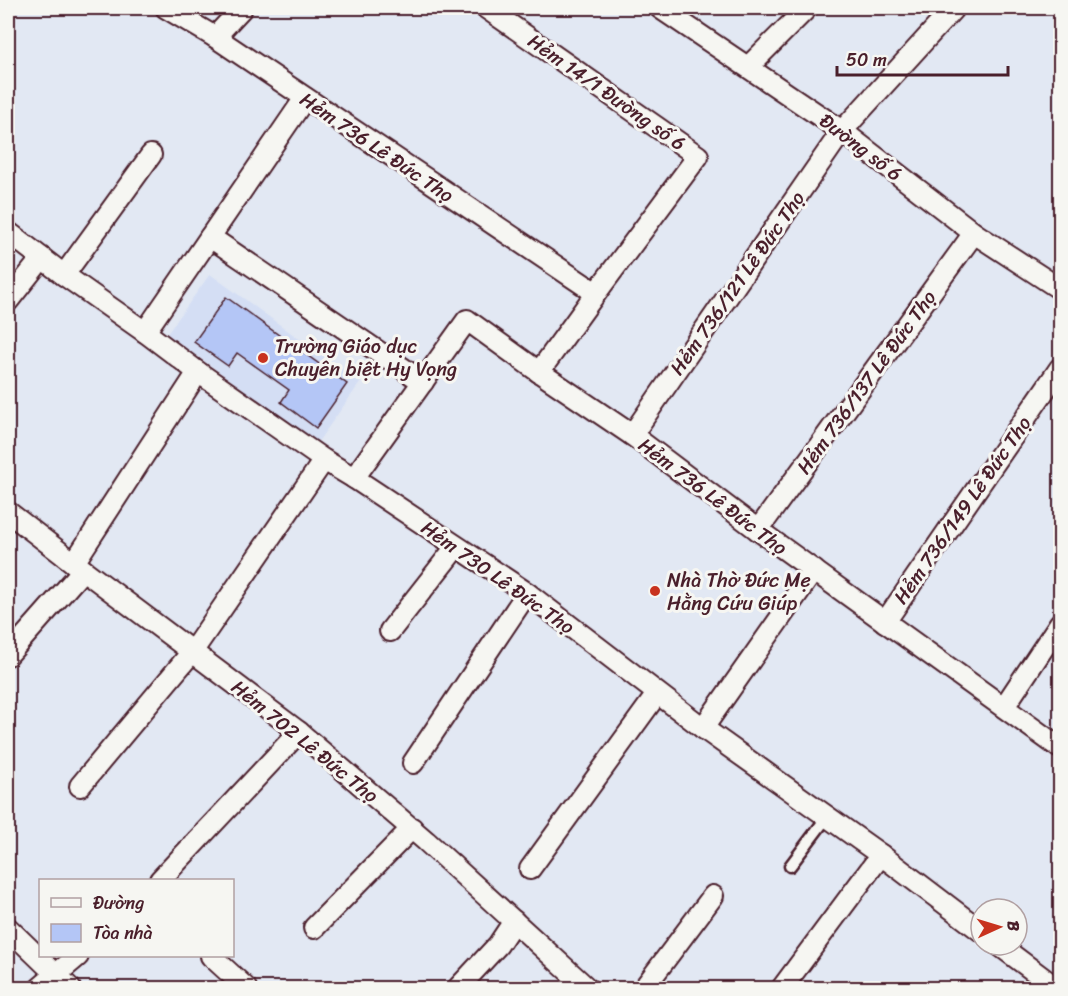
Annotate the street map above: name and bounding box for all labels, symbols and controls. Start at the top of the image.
street label: Hẻm 14/1 Đường số 6 [520,24,693,160]
scale bar [837,39,1008,77]
text: 50 m [846,44,887,76]
street label: Hẻm 736 Lê Đức Thọ [292,83,461,212]
street label: Đường số 6 [811,104,910,191]
street label: Hẻm 736/121 Lê Đức Thọ [660,184,814,383]
street label: Hẻm 736/137 Lê Đức Thọ [787,283,946,482]
place label: Trường Giáo dục Chuyên biệt Hy Vọng [275,329,457,387]
marker: Trường Giáo dục Chuyên biệt Hy Vọng [256,351,270,365]
street label: Hẻm 736/149 Lê Đức Thọ [884,409,1041,612]
street label: Hẻm 736 Lê Đức Thọ [630,428,795,565]
street label: Hẻm 730 Lê Đức Thọ [413,511,582,644]
place label: Nhà Thờ Đức Mẹ Hằng Cứu Giúp [667,563,811,621]
marker: Nhà Thờ Đức Mẹ Hằng Cứu Giúp [648,584,662,598]
street label: Hẻm 702 Lê Đức Thọ [223,671,386,812]
legend [39,879,234,957]
text: Đường [93,887,144,919]
north arrow [969,897,1029,957]
text: Tòa nhà [93,917,152,949]
text: B [999,920,1028,933]

